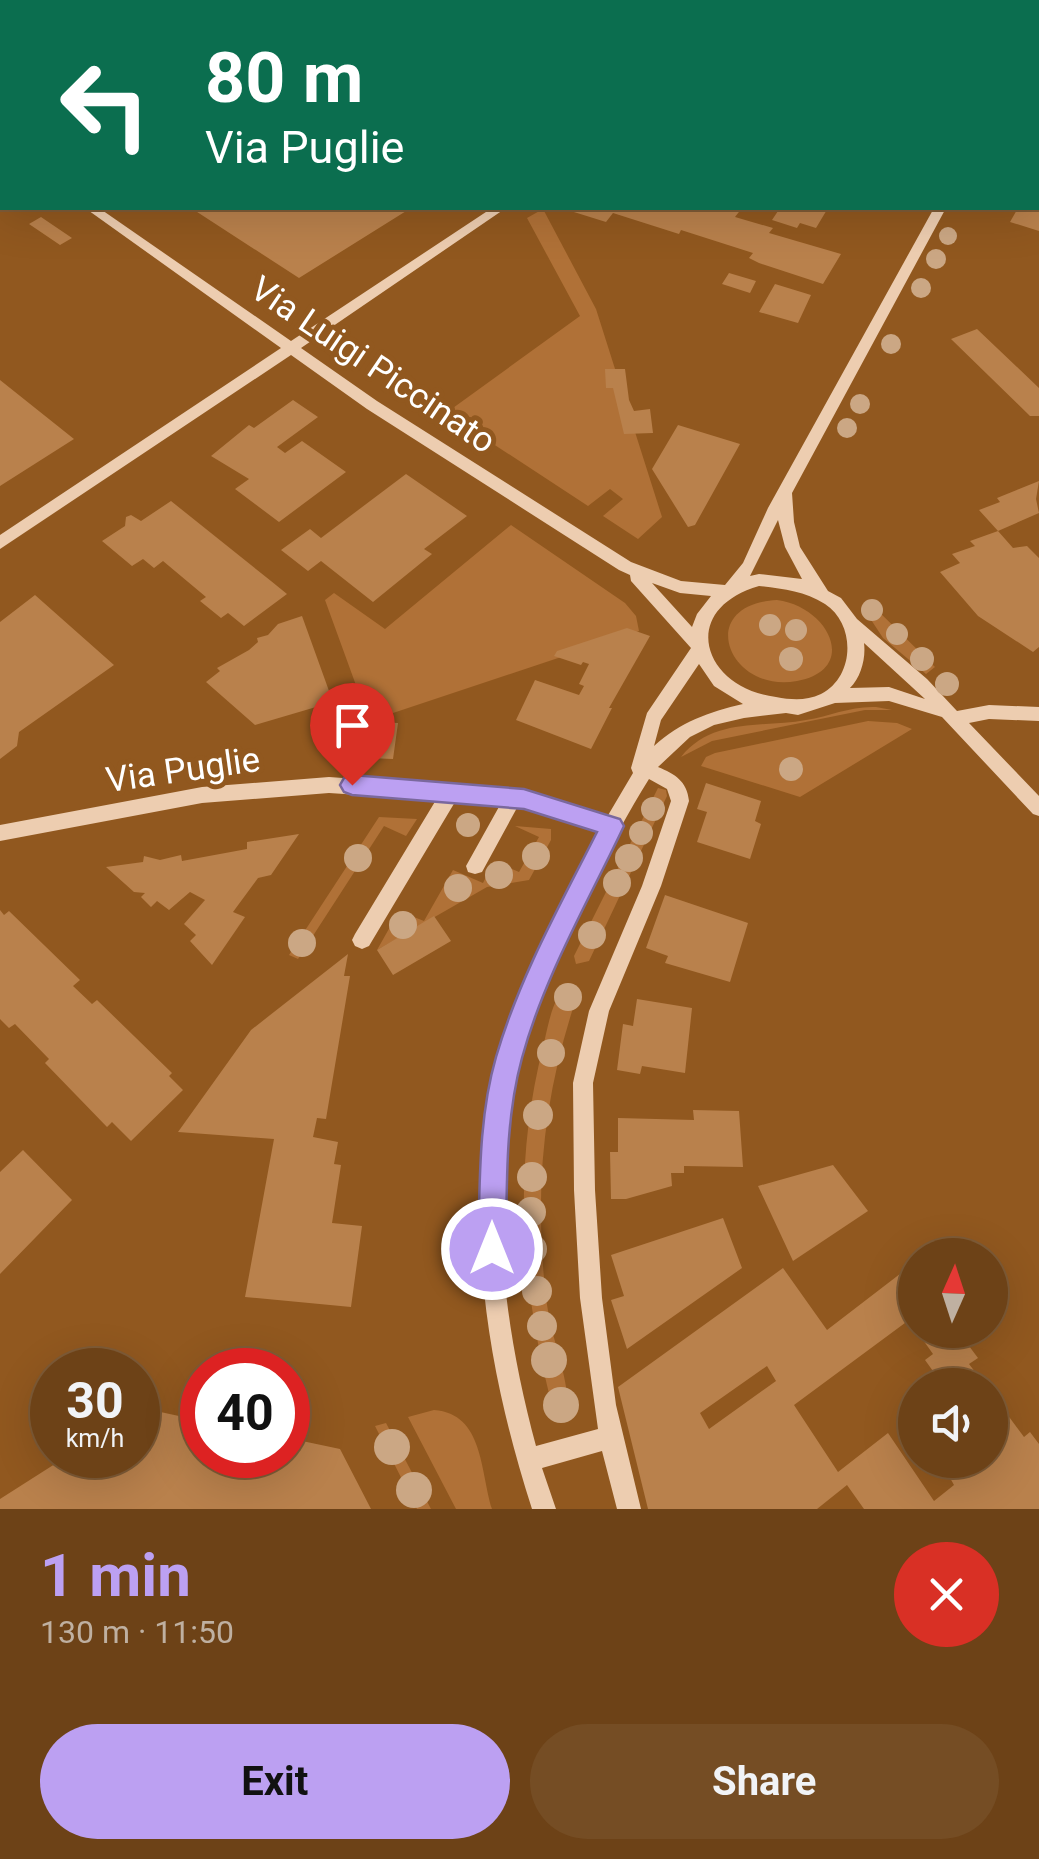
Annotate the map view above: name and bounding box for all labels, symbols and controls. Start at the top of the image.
text: 80 m [205,37,363,119]
icon: left [40,40,170,170]
text: Via Puglie [205,121,404,174]
street label: Via Luigi Piccinato [243,268,503,462]
pin [310,683,395,786]
icon: arrive [325,698,380,753]
street label: Via Puglie [103,739,263,801]
position arrow [440,1197,544,1301]
north arrow [898,1238,1008,1348]
map controls [898,1238,1008,1478]
speed limit sign: 40 [180,1348,310,1478]
button: sound [898,1368,1008,1478]
text: 30 [66,1372,124,1430]
text: km/h [66,1424,124,1453]
text: 1 min [40,1540,191,1611]
button: close [894,1542,999,1647]
text: 130 m · 11:50 [40,1613,234,1651]
button: Exit [40,1724,510,1839]
button: Share [530,1724,999,1839]

